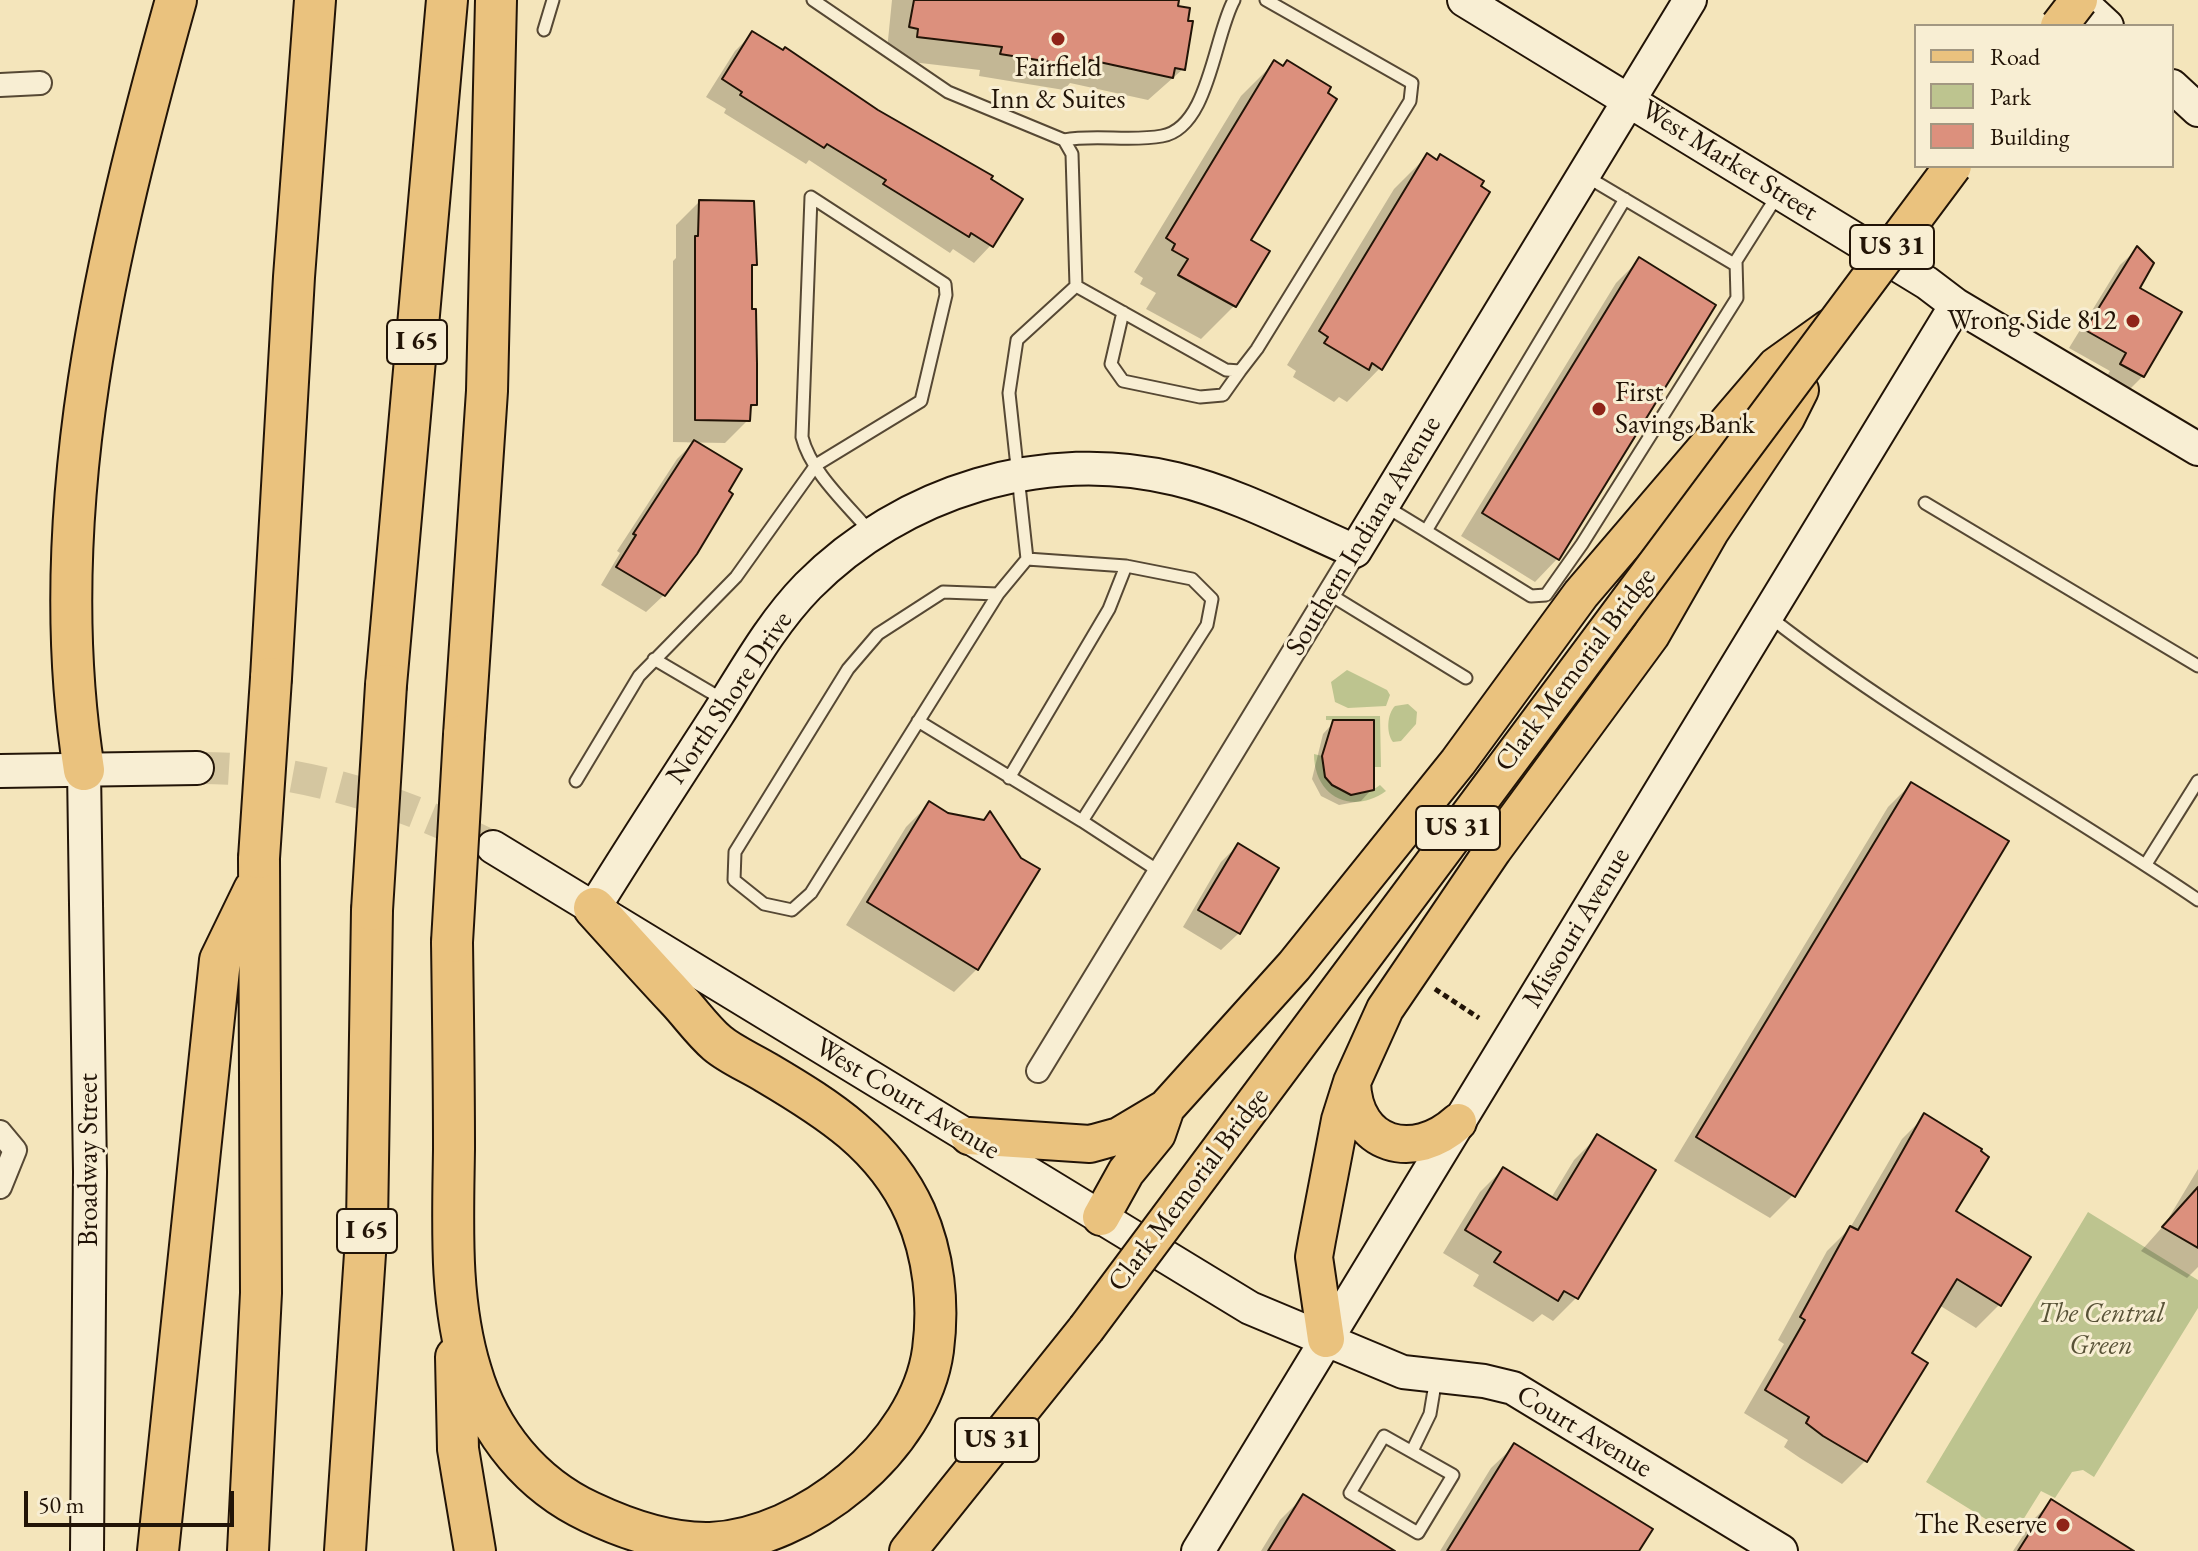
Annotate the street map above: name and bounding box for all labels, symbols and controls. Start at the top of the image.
legend [1914,24,2174,168]
marker: Fairfield Inn & Suites [1049,30,1067,48]
text: Road [1990,41,2040,72]
place label: Fairfield Inn & Suites [991,51,1125,117]
text: Park [1990,81,2031,112]
street label: West Market Street [1634,93,1824,229]
text: Building [1990,121,2070,152]
road number: US 31 [1850,225,1934,269]
place label: Wrong Side 812 [1947,304,2117,338]
marker: Wrong Side 812 [2124,312,2142,330]
road number: I 65 [387,320,447,364]
place label: First Savings Bank [1615,376,1755,442]
marker: First Savings Bank [1590,400,1608,418]
street label: Southern Indiana Avenue [1279,410,1449,662]
street label: Clark Memorial Bridge [1488,561,1664,779]
street label: North Shore Drive [660,605,800,791]
road number: US 31 [1416,806,1500,850]
street label: Missouri Avenue [1516,842,1638,1014]
street label: West Court Avenue [808,1031,1006,1167]
street label: Broadway Street [72,1073,106,1247]
street label: Clark Memorial Bridge [1101,1081,1277,1299]
road number: I 65 [337,1209,397,1253]
park label: The Central Green [2037,1297,2165,1363]
street label: Court Avenue [1510,1378,1658,1486]
road number: US 31 [955,1418,1039,1462]
scale bar [28,1475,238,1525]
text: 50 m [38,1489,85,1520]
place label: The Reserve [1915,1508,2047,1542]
marker: The Reserve [2054,1516,2072,1534]

